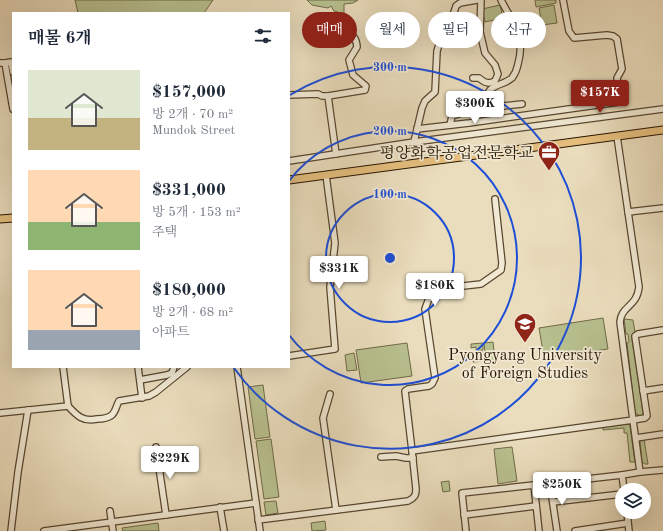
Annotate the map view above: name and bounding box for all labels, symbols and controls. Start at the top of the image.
chip: 매매 [302,12,357,48]
chip: 월세 [365,12,420,48]
chip: 필터 [428,12,483,48]
chip: 신규 [491,12,546,48]
icon: filters [252,25,274,47]
text: 매물 6개 [28,30,92,47]
text: 300 m [373,62,407,74]
pin: $157K [572,80,628,114]
text: $157,000 [152,84,226,101]
icon: home [60,86,108,134]
text: $157K [580,86,620,99]
pin: $300K [447,91,503,125]
text: $300K [455,97,495,110]
text: 방 2개 · 70 m² [152,108,233,121]
text: Mundok Street [152,124,235,137]
text: 200 m [373,126,407,138]
office icon: 평양화학공업전문학교 [536,139,562,172]
place label: 평양화학공업전문학교 [379,145,534,162]
text: $331,000 [152,182,226,199]
icon: home [60,186,108,234]
text: 100 m [373,189,407,201]
text: 방 5개 · 153 m² [152,206,241,219]
text: 주택 [152,226,177,239]
centre of rings [383,251,397,265]
pin: $331K [311,256,367,290]
text: $331K [319,262,359,275]
pin: $180K [407,273,463,307]
text: $180K [415,279,455,292]
text: $180,000 [152,282,226,299]
icon: home [60,286,108,334]
text: 방 2개 · 68 m² [152,306,233,319]
school or university icon: Pyongyang University of Foreign Studies [512,311,538,344]
text: 아파트 [152,326,190,339]
place label: Pyongyang University of Foreign Studies [448,348,602,382]
pin: $229K [142,446,198,480]
text: $229K [150,452,190,465]
pin: $250K [534,472,590,506]
text: $250K [542,478,582,491]
map controls [615,483,651,519]
button: layers [615,483,651,519]

